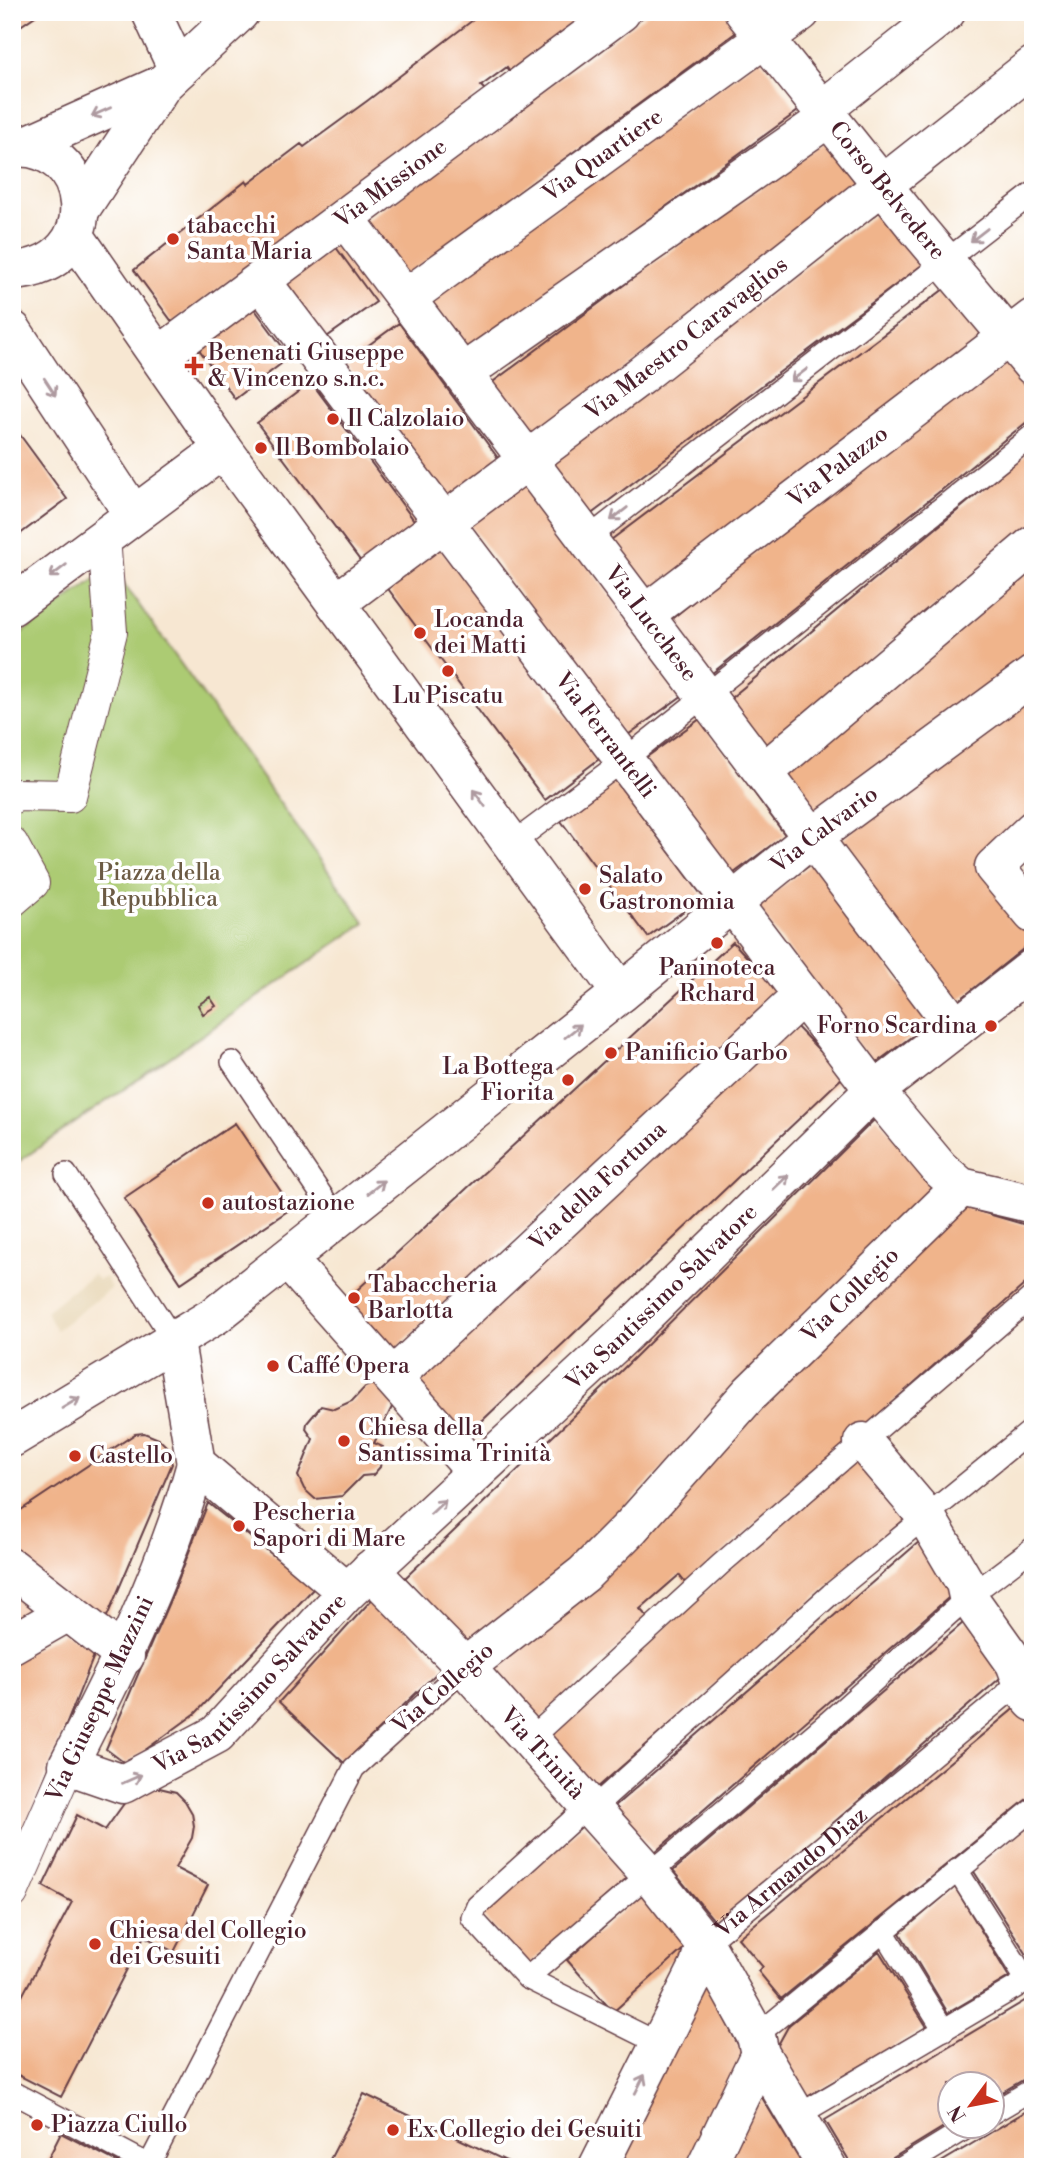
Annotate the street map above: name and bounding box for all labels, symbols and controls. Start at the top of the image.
street label: Via Quartiere [537,103,668,209]
one-way arrow [91,106,112,119]
street label: Corso Belvedere [823,116,952,266]
street label: Via Missione [328,132,453,235]
place label: tabacchi Santa Maria [187,212,312,266]
one-way arrow [971,228,989,243]
marker: tabacchi Santa Maria [165,231,181,247]
street label: Via Maestro Caravaglios [579,251,793,427]
place label: Benenati Giuseppe & Vincenzo s.n.c. [207,339,404,393]
marker: Benenati Giuseppe & Vincenzo s.n.c. [186,358,202,374]
one-way arrow [791,367,809,382]
one-way arrow [43,377,57,396]
place label: Il Calzolaio [347,405,464,433]
marker: Il Calzolaio [325,411,341,427]
street label: Via Palazzo [782,419,894,514]
place label: Il Bombolaio [275,434,410,462]
marker: Il Bombolaio [253,440,269,456]
one-way arrow [611,506,629,521]
street label: Via Lucchese [598,559,704,687]
one-way arrow [49,563,68,578]
place label: Locanda dei Matti [434,606,527,660]
marker: Locanda dei Matti [412,625,428,641]
marker: Lu Piscatu [440,663,456,679]
street label: Via Ferrantelli [548,666,662,804]
place label: Lu Piscatu [393,682,503,710]
street label: Via Calvario [764,780,884,880]
one-way arrow [472,789,487,808]
park label: Piazza della Repubblica [97,859,221,913]
place label: Salato Gastronomia [599,862,735,916]
marker: Salato Gastronomia [577,881,593,897]
marker: Paninoteca Rchard [709,935,725,951]
place label: Paninoteca Rchard [659,954,776,1008]
place label: Forno Scardina [817,1012,977,1040]
marker: Forno Scardina [983,1018,999,1034]
one-way arrow [564,1023,582,1038]
place label: Panificio Garbo [625,1039,788,1067]
marker: Panificio Garbo [603,1045,619,1061]
place label: La Bottega Fiorita [442,1053,554,1107]
marker: La Bottega Fiorita [560,1072,576,1088]
street label: Via della Fortuna [523,1115,673,1258]
one-way arrow [772,1174,789,1191]
one-way arrow [367,1180,385,1195]
place label: autostazione [222,1189,355,1217]
marker: autostazione [200,1195,216,1211]
street label: Via Santissimo Salvatore [559,1198,763,1397]
street label: Via Collegio [795,1241,905,1350]
place label: Tabaccheria Barlotta [367,1271,498,1325]
marker: Tabaccheria Barlotta [346,1290,362,1306]
place label: Caffé Opera [287,1352,410,1380]
marker: Caffé Opera [265,1358,281,1374]
one-way arrow [60,1396,81,1409]
place label: Chiesa della Santissima Trinità [358,1414,551,1468]
marker: Chiesa della Santissima Trinità [336,1433,352,1449]
place label: Castello [89,1442,173,1470]
marker: Castello [67,1448,83,1464]
place label: Pescheria Sapori di Mare [253,1499,406,1553]
one-way arrow [429,1499,446,1516]
marker: Pescheria Sapori di Mare [231,1518,247,1534]
street label: Via Santissimo Salvatore [147,1588,353,1780]
street label: Via Giuseppe Mazzini [39,1591,160,1807]
street label: Via Collegio [386,1636,500,1740]
street label: Via Trinità [493,1701,591,1806]
one-way arrow [121,1771,142,1784]
street label: Via Armando Diaz [708,1801,873,1944]
place label: Chiesa del Collegio dei Gesuiti [109,1917,307,1971]
marker: Chiesa del Collegio dei Gesuiti [87,1936,103,1952]
north arrow [936,2070,1006,2140]
one-way arrow [633,2074,647,2095]
text: N [943,2101,972,2126]
place label: Piazza Ciullo [51,2111,187,2139]
place label: Ex Collegio dei Gesuiti [407,2116,642,2144]
marker: Piazza Ciullo [29,2117,45,2133]
marker: Ex Collegio dei Gesuiti [385,2122,401,2138]

